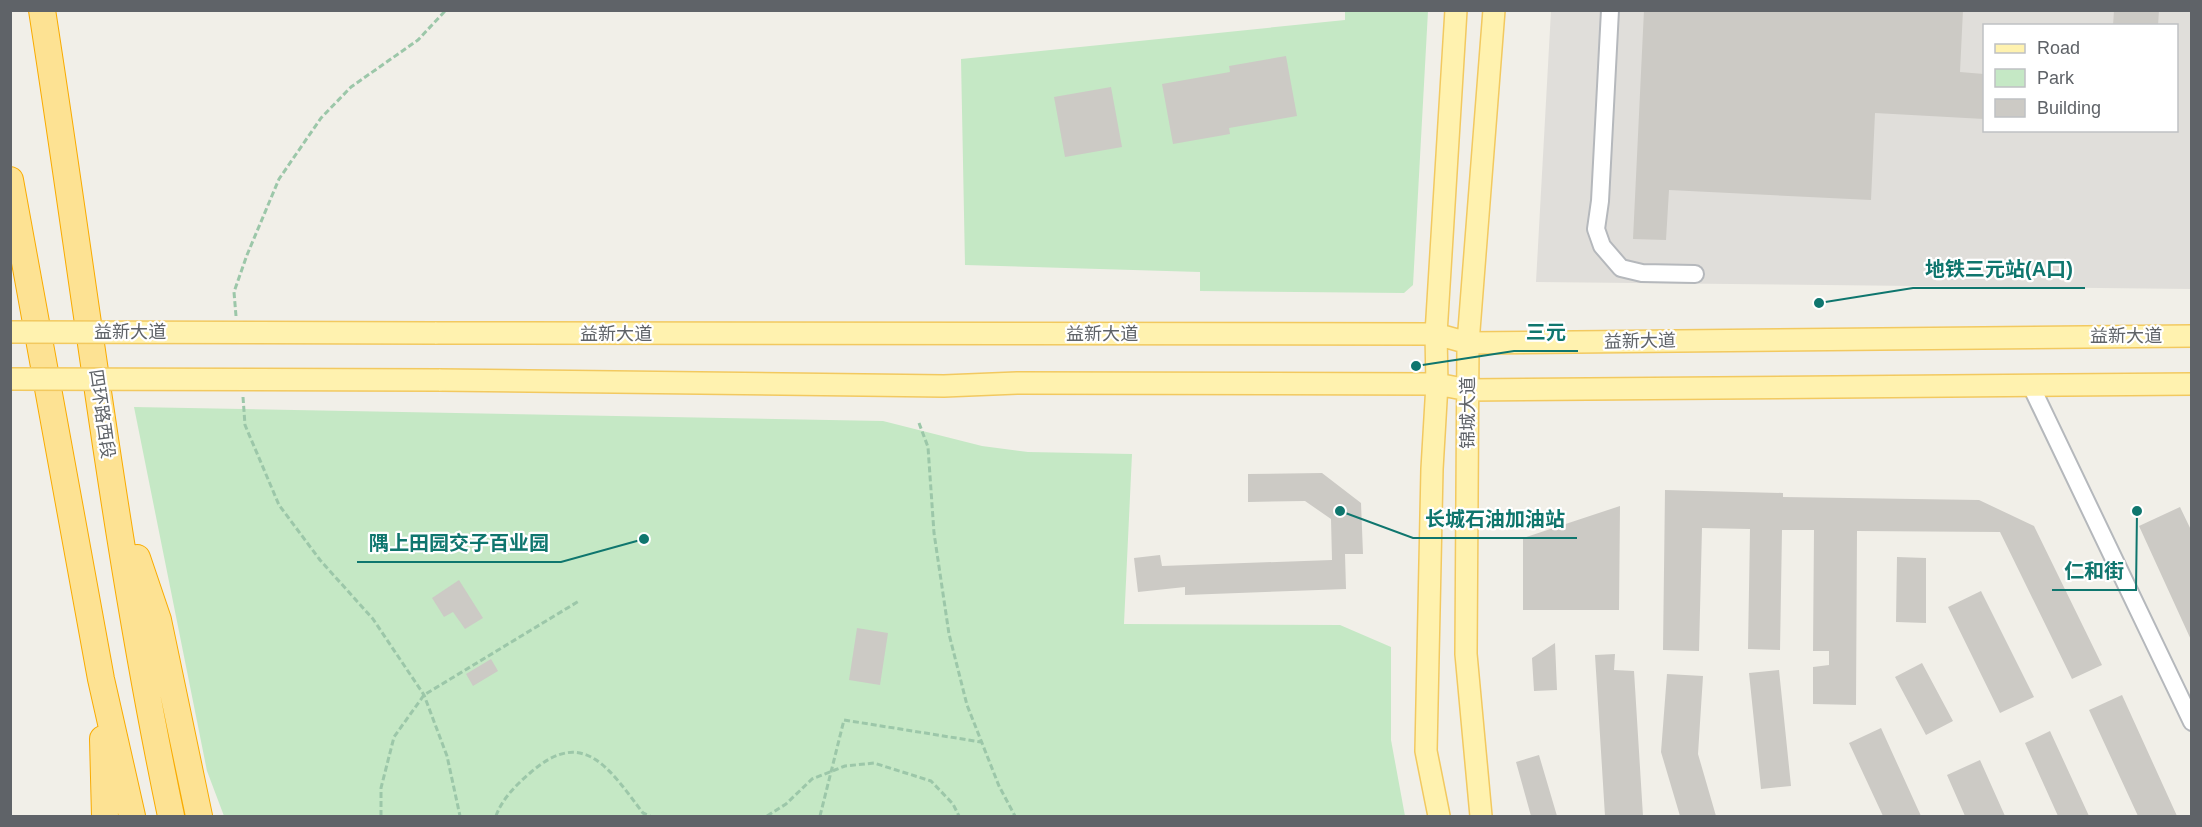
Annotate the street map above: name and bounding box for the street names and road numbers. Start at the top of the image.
street label: 益新大道 [94,322,166,342]
street label: 益新大道 [580,324,652,344]
street label: 益新大道 [1066,324,1138,344]
street label: 益新大道 [2090,326,2162,346]
street label: 益新大道 [1604,330,1676,352]
street label: 四环路西段 [86,368,118,460]
street label: 锦城大道 [1458,377,1478,449]

